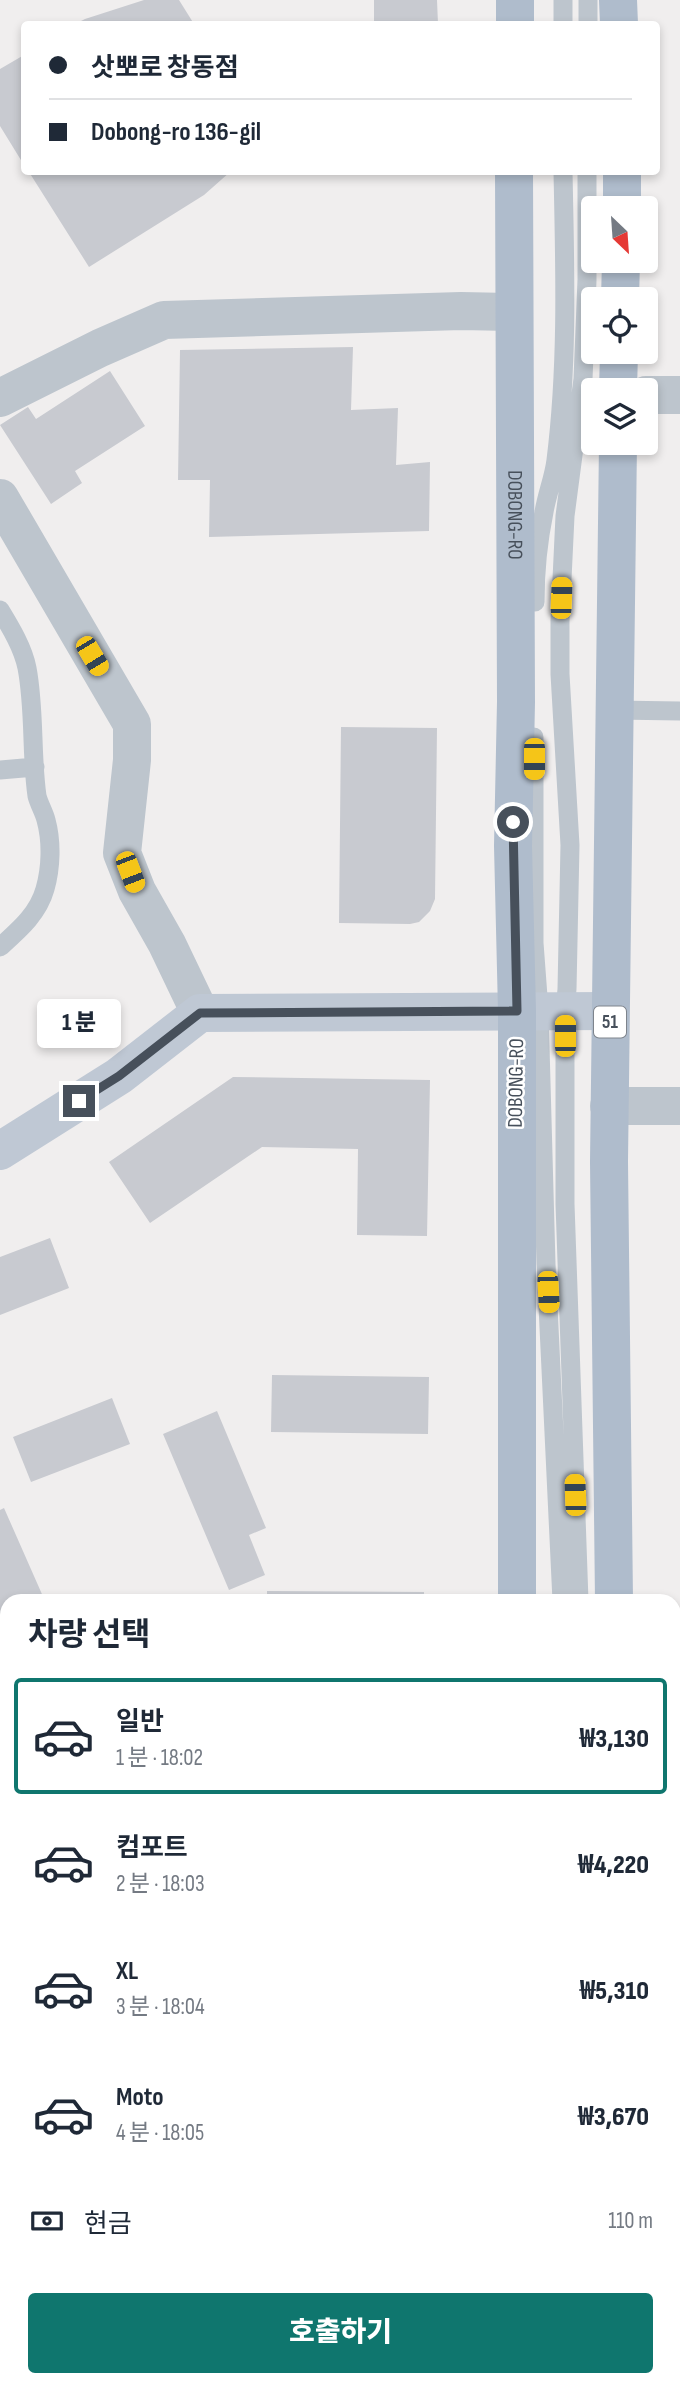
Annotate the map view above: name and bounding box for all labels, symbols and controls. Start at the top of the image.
text: 삿뽀로 창동점 [91,53,239,84]
text: Dobong-ro 136-gil [91,117,261,148]
north arrow [581,196,658,273]
map controls [581,196,658,455]
button: locate [581,287,658,364]
button: layers [581,378,658,455]
street label: DOBONG-RO [503,470,528,560]
car [550,577,573,619]
car [73,633,112,679]
car [524,738,545,780]
route start [497,806,529,838]
car [113,849,148,895]
callout: 1 분 [37,1000,121,1048]
road number: 51 [594,1006,626,1038]
text: 1 분 [62,1009,96,1037]
car [555,1015,576,1057]
street label: DOBONG-RO [503,1038,529,1128]
route end [63,1085,95,1117]
car [537,1270,560,1314]
car [564,1474,587,1516]
text: 차량 선택 [28,1616,151,1655]
icon: car [32,1705,95,1768]
text: 일반 [116,1707,164,1738]
text: ₩3,130 [580,1724,649,1755]
text: 1 분 · 18:02 [116,1744,203,1772]
icon: car [32,1831,95,1894]
text: 컴포트 [116,1833,188,1864]
text: ₩4,220 [578,1850,649,1881]
text: 2 분 · 18:03 [116,1870,205,1898]
text: XL [116,1956,138,1987]
icon: car [32,1957,95,2020]
text: ₩5,310 [580,1976,649,2007]
text: 3 분 · 18:04 [116,1993,205,2021]
text: Moto [116,2082,164,2113]
icon: car [32,2083,95,2146]
text: ₩3,670 [578,2102,649,2133]
text: 4 분 · 18:05 [116,2119,204,2147]
icon: cash [28,2202,66,2240]
text: 110 m [608,2207,653,2235]
text: 현금 [84,2209,132,2240]
button: 호출하기 [28,2293,653,2373]

